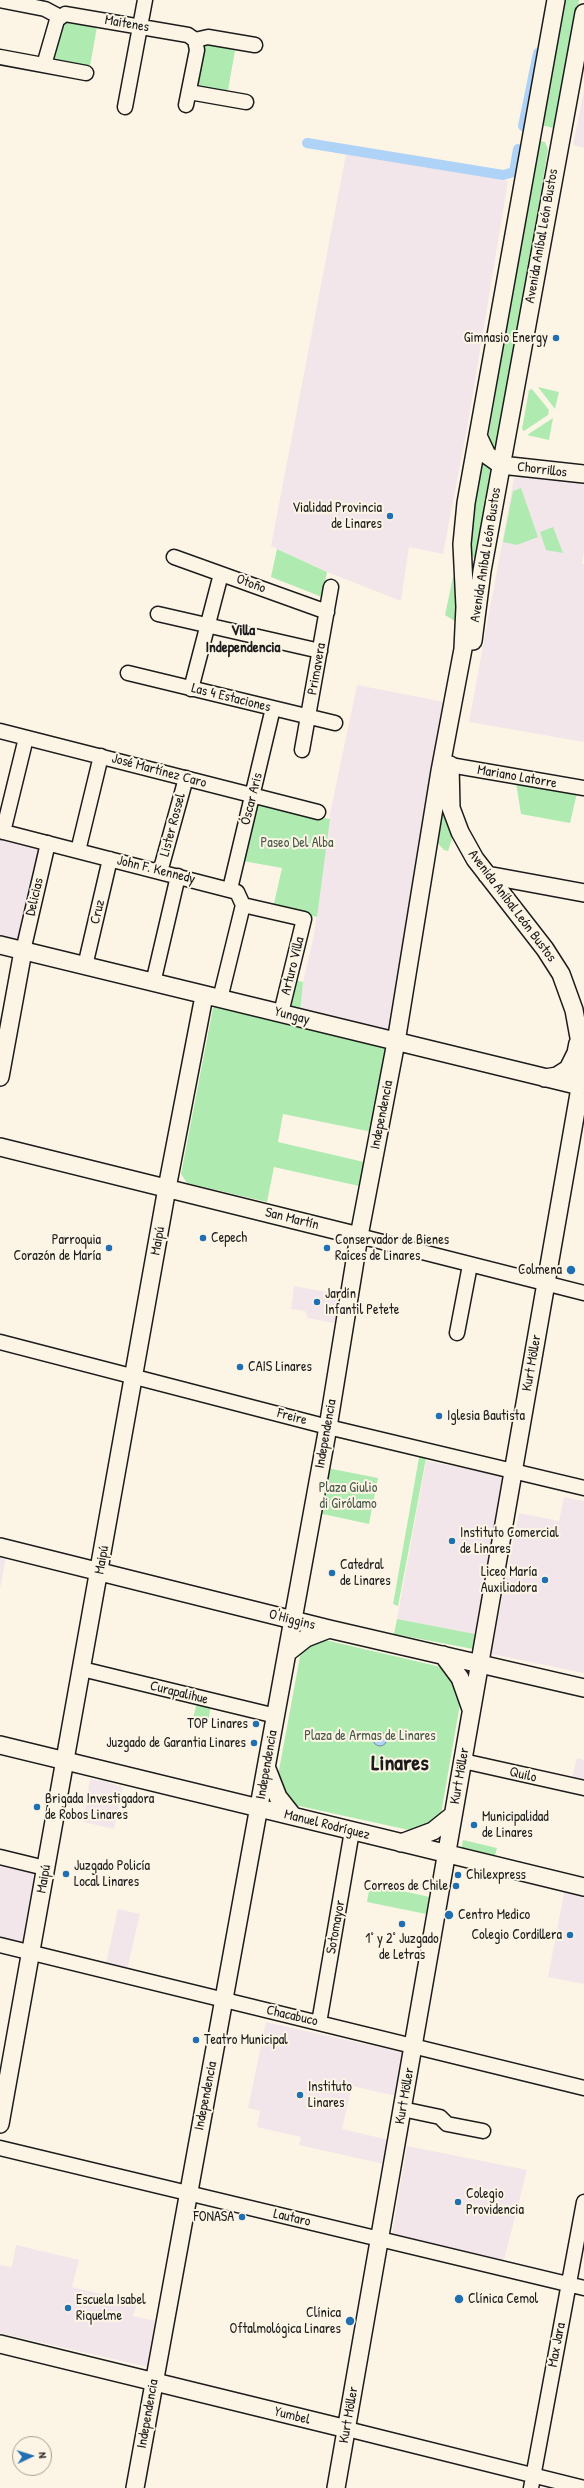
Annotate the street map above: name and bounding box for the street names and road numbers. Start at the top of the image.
street label: Maitenes [104,12,150,36]
street label: Avenida Aníbal León Bustos [522,168,562,304]
street label: Chorrillos [516,459,568,481]
street label: Avenida Aníbal León Bustos [467,487,505,623]
street label: Otoño [234,571,268,597]
street label: Primavera [304,642,330,696]
street label: Las 4 Estaciones [190,680,272,716]
street label: José Martínez Caro [110,750,208,792]
street label: Mariano Latorre [476,762,558,792]
street label: Óscar Aris [237,771,267,827]
street label: Lister Rossel [156,792,190,858]
street label: Avenida Aníbal León Bustos [464,847,560,965]
street label: John F. Kennedy [115,852,197,888]
street label: Delicias [22,876,48,918]
street label: Cruz [87,898,109,926]
street label: Arturo Villa [278,935,308,997]
street label: Yungay [273,1004,311,1028]
street label: Independencia [367,1079,397,1151]
street label: San Martín [263,1204,321,1234]
street label: Maipú [147,1225,169,1257]
street label: Kurt Möller [519,1333,545,1393]
street label: Independencia [312,1398,340,1470]
street label: Freire [275,1405,309,1429]
street label: Maipú [91,1544,113,1576]
street label: O'Higgins [267,1606,317,1634]
street label: Curapalihue [148,1678,210,1708]
street label: Independencia [253,1729,281,1801]
street label: Kurt Möller [447,1746,473,1806]
street label: Quilo [508,1764,538,1786]
street label: Manuel Rodríguez [282,1806,372,1844]
street label: Maipú [33,1863,55,1895]
street label: Sotomayor [323,1899,349,1955]
street label: Chacabuco [265,2002,319,2030]
street label: Independencia [191,2060,221,2132]
street label: Kurt Möller [392,2066,418,2126]
street label: Lautaro [272,2206,312,2230]
street label: Max Jara [544,2321,570,2369]
street label: Independencia [134,2378,162,2450]
street label: Kurt Möller [336,2385,362,2445]
street label: Yumbel [272,2403,312,2429]

